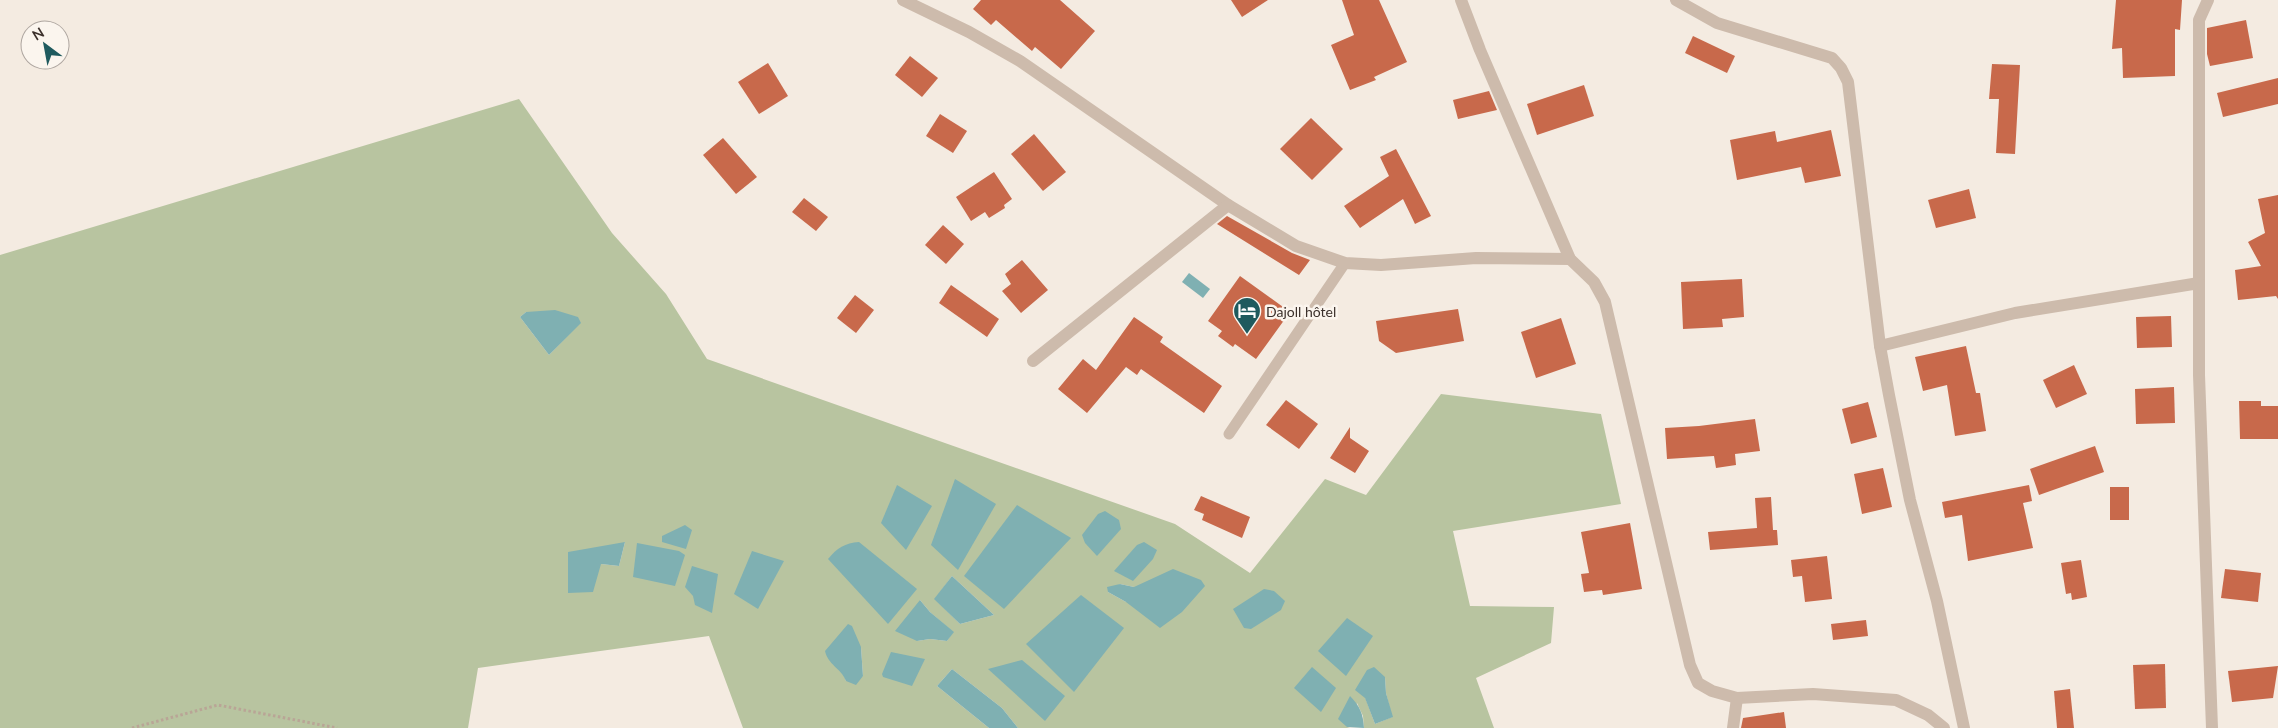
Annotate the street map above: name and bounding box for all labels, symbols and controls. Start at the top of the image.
north arrow [20,20,70,70]
text: N [29,23,47,44]
hotel icon: Dajoll hôtel [1232,296,1262,335]
place label: Dajoll hôtel [1266,303,1336,320]

